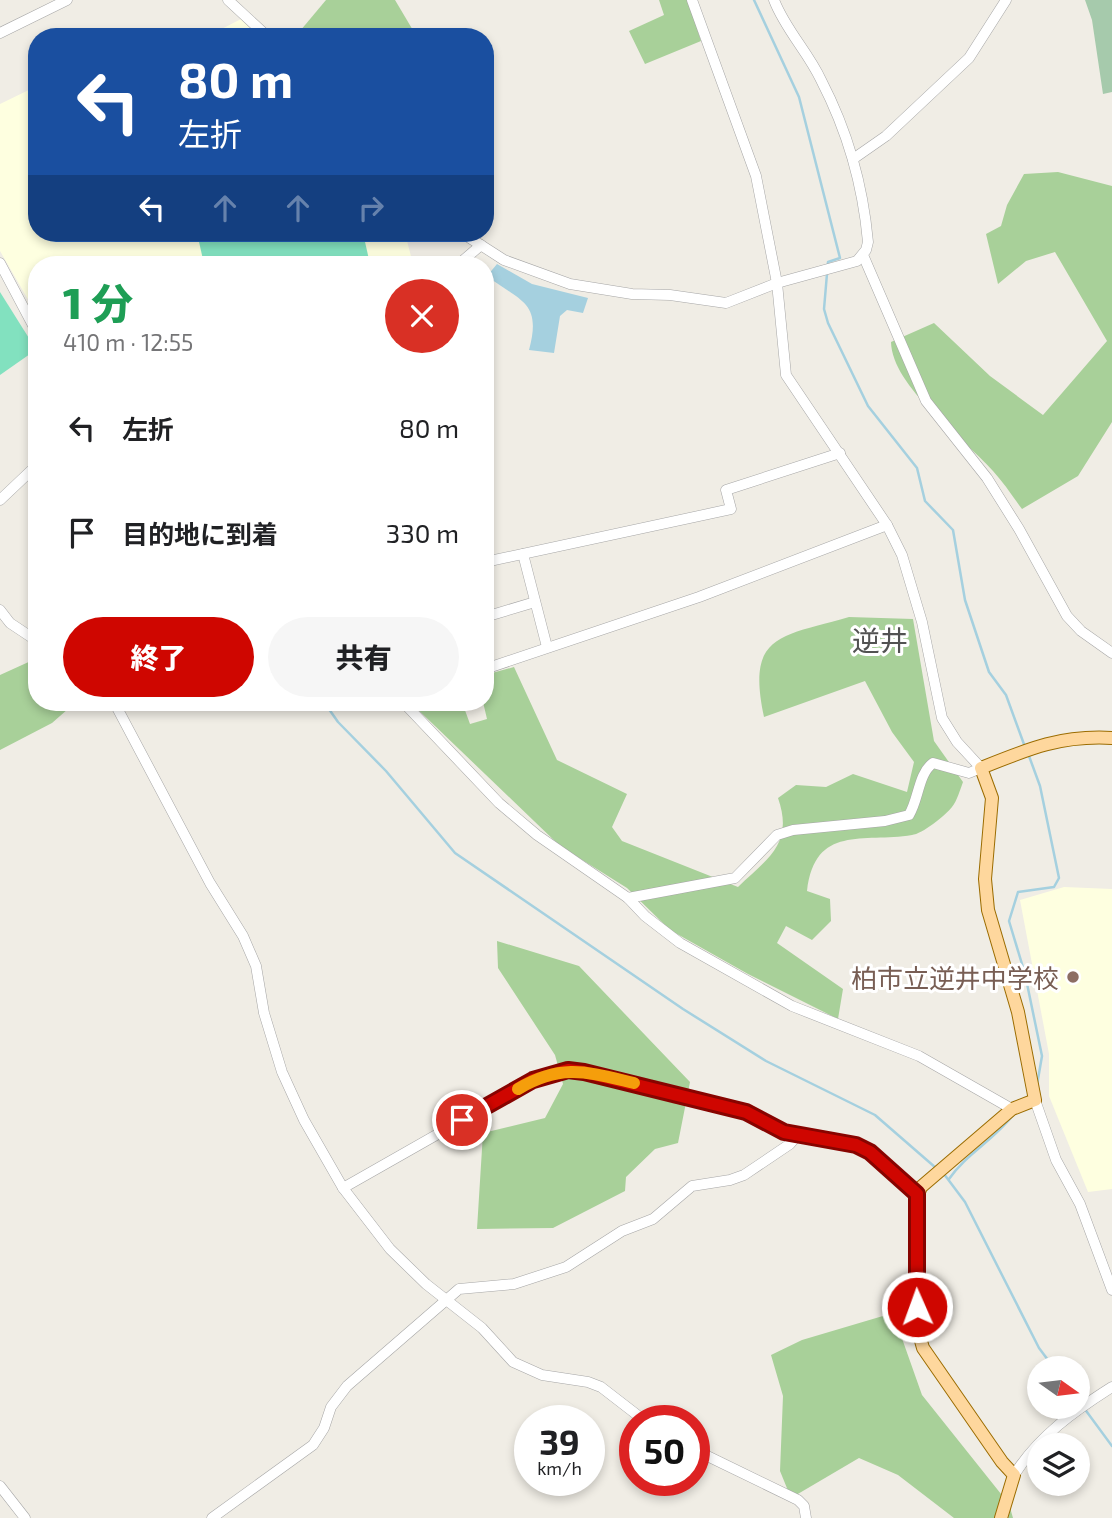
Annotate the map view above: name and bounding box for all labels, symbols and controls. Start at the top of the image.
text: 80 m [178,49,293,108]
icon: left [63,56,154,147]
text: 左折 [178,114,242,152]
icon: left [133,189,171,227]
icon: ahead [206,189,244,227]
icon: ahead [279,189,317,227]
icon: right [352,189,390,227]
text: 1 分 [63,277,133,327]
button: close [385,279,459,353]
text: 410 m · 12:55 [63,328,193,356]
icon: left [63,409,101,447]
text: 80 m [399,412,459,443]
text: 左折 [122,413,174,444]
icon: arrive [63,514,101,552]
text: 330 m [386,517,459,548]
text: 目的地に到着 [122,518,278,549]
button: 終了 [63,617,254,697]
button: 共有 [268,617,459,697]
district label: 逆井 [852,623,908,657]
place label: 柏市立逆井中学校 [851,962,1059,993]
marker: 柏市立逆井中学校 [1065,969,1081,985]
pin [432,1090,492,1150]
icon: arrive [443,1101,481,1139]
position arrow [880,1270,954,1344]
north arrow [1027,1356,1090,1419]
map controls [1027,1356,1090,1496]
speed limit sign: 50 [619,1405,710,1496]
text: 39 [539,1420,580,1462]
button: layers [1027,1433,1090,1496]
text: km/h [537,1457,582,1479]

